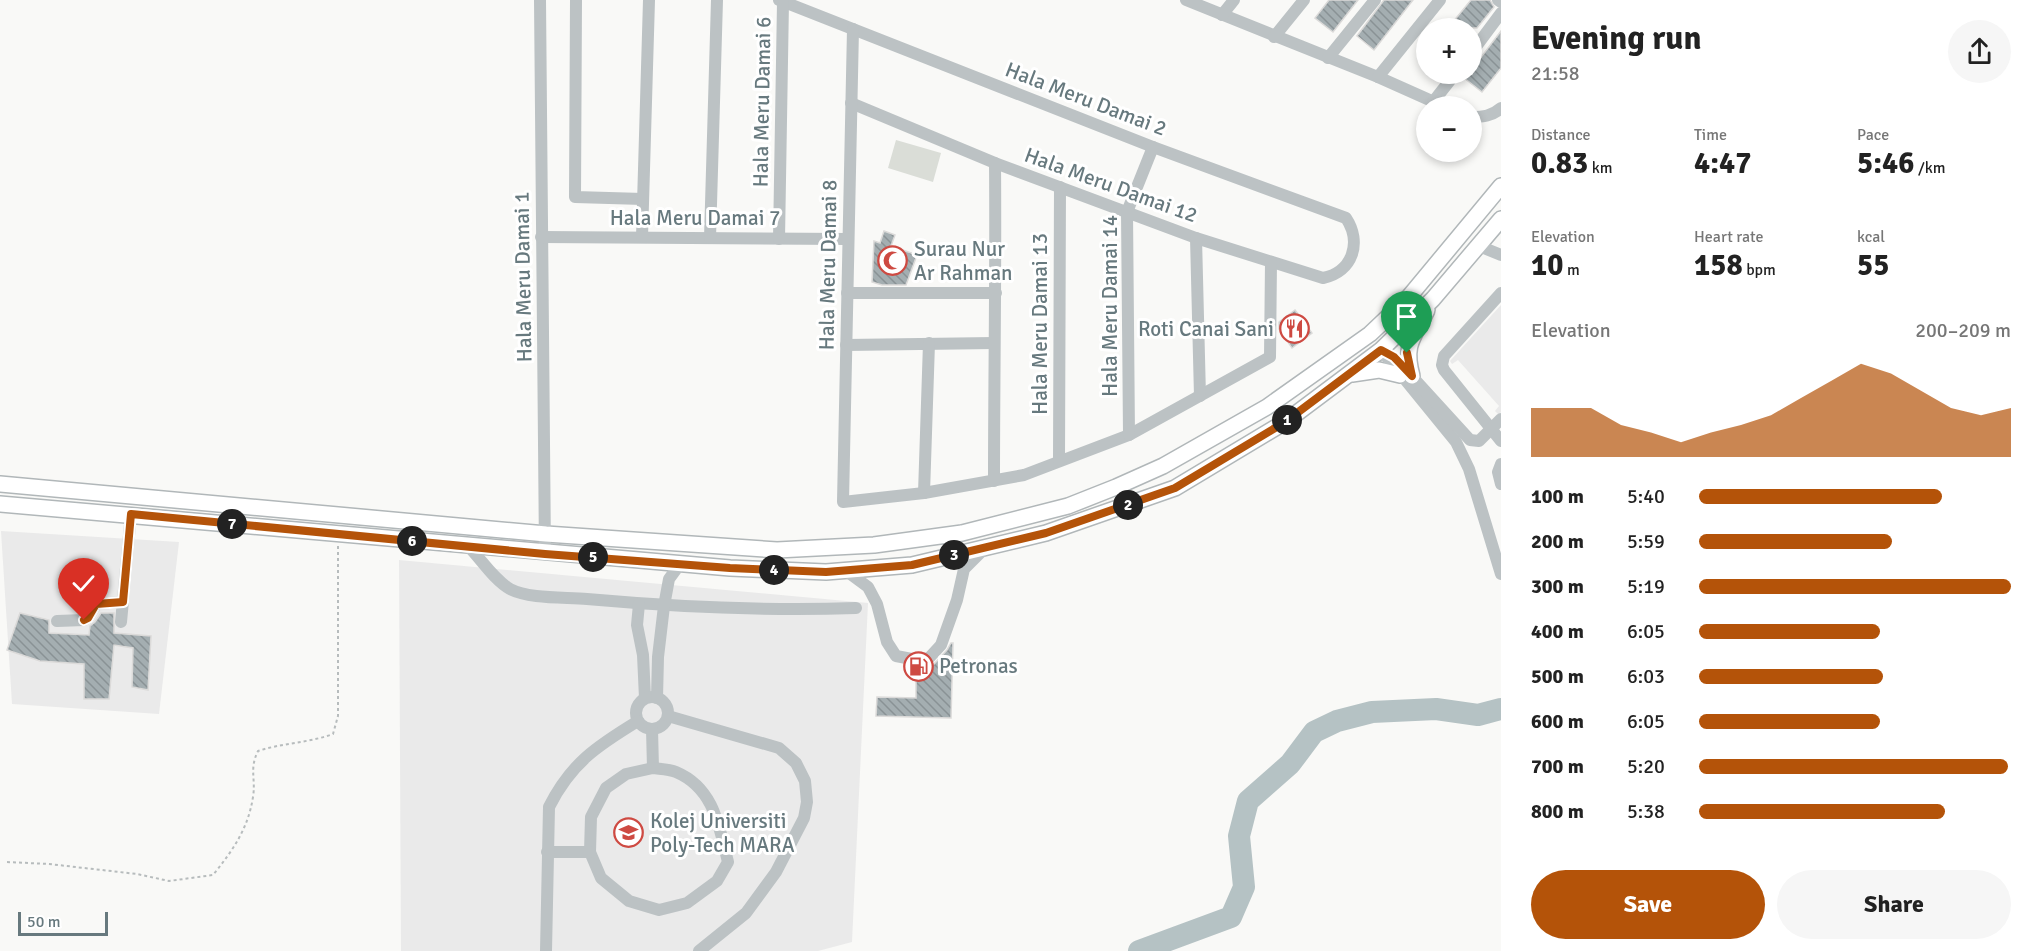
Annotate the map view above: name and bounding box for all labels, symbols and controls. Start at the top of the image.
street label: Hala Meru Damai 6 [748,16,776,188]
map controls [1416,18,1482,162]
button: + [1416,18,1482,84]
text: Evening run [1531,18,1701,59]
button: share [1948,20,2011,83]
street label: Hala Meru Damai 2 [1002,56,1170,142]
text: 21:58 [1531,61,1580,86]
button: − [1416,96,1482,162]
text: Distance [1531,125,1591,145]
text: Time [1694,125,1727,145]
text: Pace [1857,125,1889,145]
street label: Hala Meru Damai 12 [1021,142,1201,228]
text: 0.83 [1531,145,1588,182]
text: 4:47 [1694,145,1751,182]
text: 5:46 [1857,145,1914,182]
text: km [1588,158,1613,178]
text: /km [1914,158,1946,178]
street label: Hala Meru Damai 8 [814,179,842,351]
street label: Hala Meru Damai 1 [509,191,537,363]
street label: Hala Meru Damai 7 [610,205,780,231]
street label: Hala Meru Damai 14 [1097,215,1123,397]
text: Elevation [1531,227,1595,247]
text: Heart rate [1694,227,1763,247]
text: kcal [1857,227,1885,247]
street label: Hala Meru Damai 13 [1027,233,1053,415]
place label: Surau Nur Ar Rahman [914,236,1013,286]
mosque icon: Surau Nur Ar Rahman [877,245,909,277]
text: 10 [1531,247,1563,284]
text: 158 [1694,247,1743,284]
text: 55 [1857,247,1889,284]
text: m [1563,260,1580,280]
text: bpm [1743,260,1776,280]
pin [1381,291,1432,353]
icon: arrive [1390,300,1423,333]
restaurant icon: Roti Canai Sani [1279,313,1311,345]
place label: Roti Canai Sani [1138,316,1274,342]
text: Elevation [1531,318,1611,343]
text: 200–209 m [1915,318,2011,343]
pin: 1 [1272,405,1302,435]
text: 1 [1283,410,1291,430]
text: 100 m [1531,484,1584,509]
text: 5:40 [1627,484,1665,509]
pin: 2 [1113,490,1143,520]
text: 2 [1124,495,1132,515]
pin: 7 [217,509,247,539]
text: 7 [228,514,236,534]
pin: 6 [397,526,427,556]
text: 200 m [1531,529,1584,554]
text: 5:59 [1627,529,1665,554]
text: 6 [408,531,416,551]
pin: 3 [939,540,969,570]
pin: 5 [578,542,608,572]
text: 3 [950,545,958,565]
text: 5 [589,547,597,567]
pin: 4 [759,555,789,585]
pin [58,558,109,620]
text: 4 [770,560,778,580]
icon: check [67,567,100,600]
text: 300 m [1531,574,1584,599]
text: 5:19 [1627,574,1665,599]
text: 400 m [1531,619,1584,644]
text: 6:05 [1627,619,1665,644]
fuel station icon: Petronas [902,650,934,682]
place label: Petronas [939,653,1018,679]
text: 500 m [1531,664,1584,689]
text: 6:03 [1627,664,1665,689]
text: 600 m [1531,709,1584,734]
text: 6:05 [1627,709,1665,734]
text: 700 m [1531,754,1584,779]
text: 5:20 [1627,754,1665,779]
text: 800 m [1531,799,1584,824]
text: 5:38 [1627,799,1665,824]
place label: Kolej Universiti Poly-Tech MARA [650,808,795,858]
school or university icon: Kolej Universiti Poly-Tech MARA [613,817,645,849]
button: Save [1531,870,1765,939]
button: Share [1777,870,2011,939]
scale bar [18,909,108,936]
text: 50 m [27,912,61,932]

